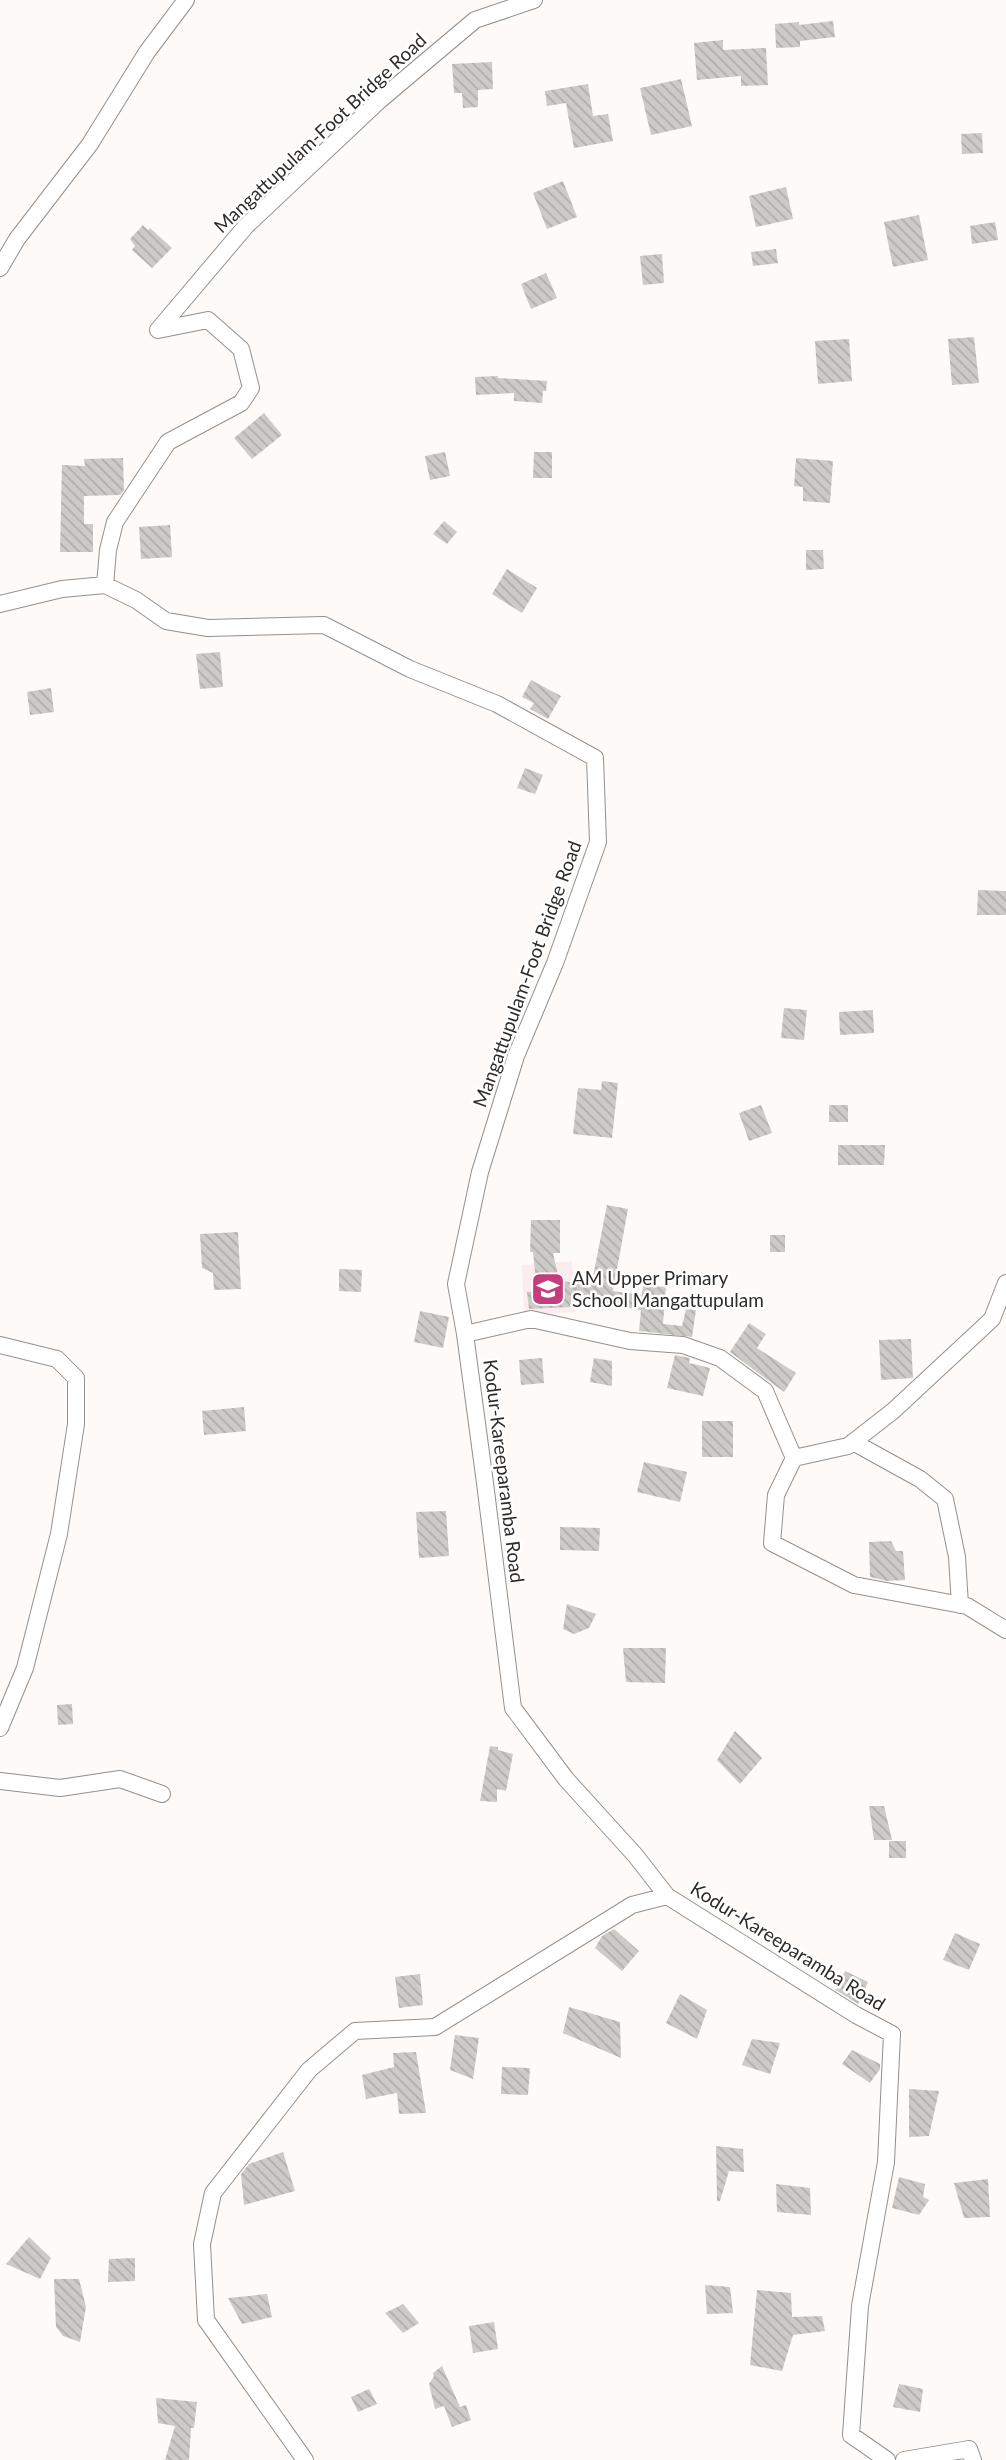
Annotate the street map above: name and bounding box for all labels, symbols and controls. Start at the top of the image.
street label: Mangattupulam-Foot Bridge Road [209,28,431,237]
street label: Mangattupulam-Foot Bridge Road [468,837,586,1110]
place label: AM Upper Primary School Mangattupulam [572,1266,764,1311]
school or university icon: AM Upper Primary School Mangattupulam [529,1270,567,1308]
street label: Kodur-Kareeparamba Road [479,1358,530,1584]
street label: Kodur-Kareeparamba Road [687,1876,890,2015]

